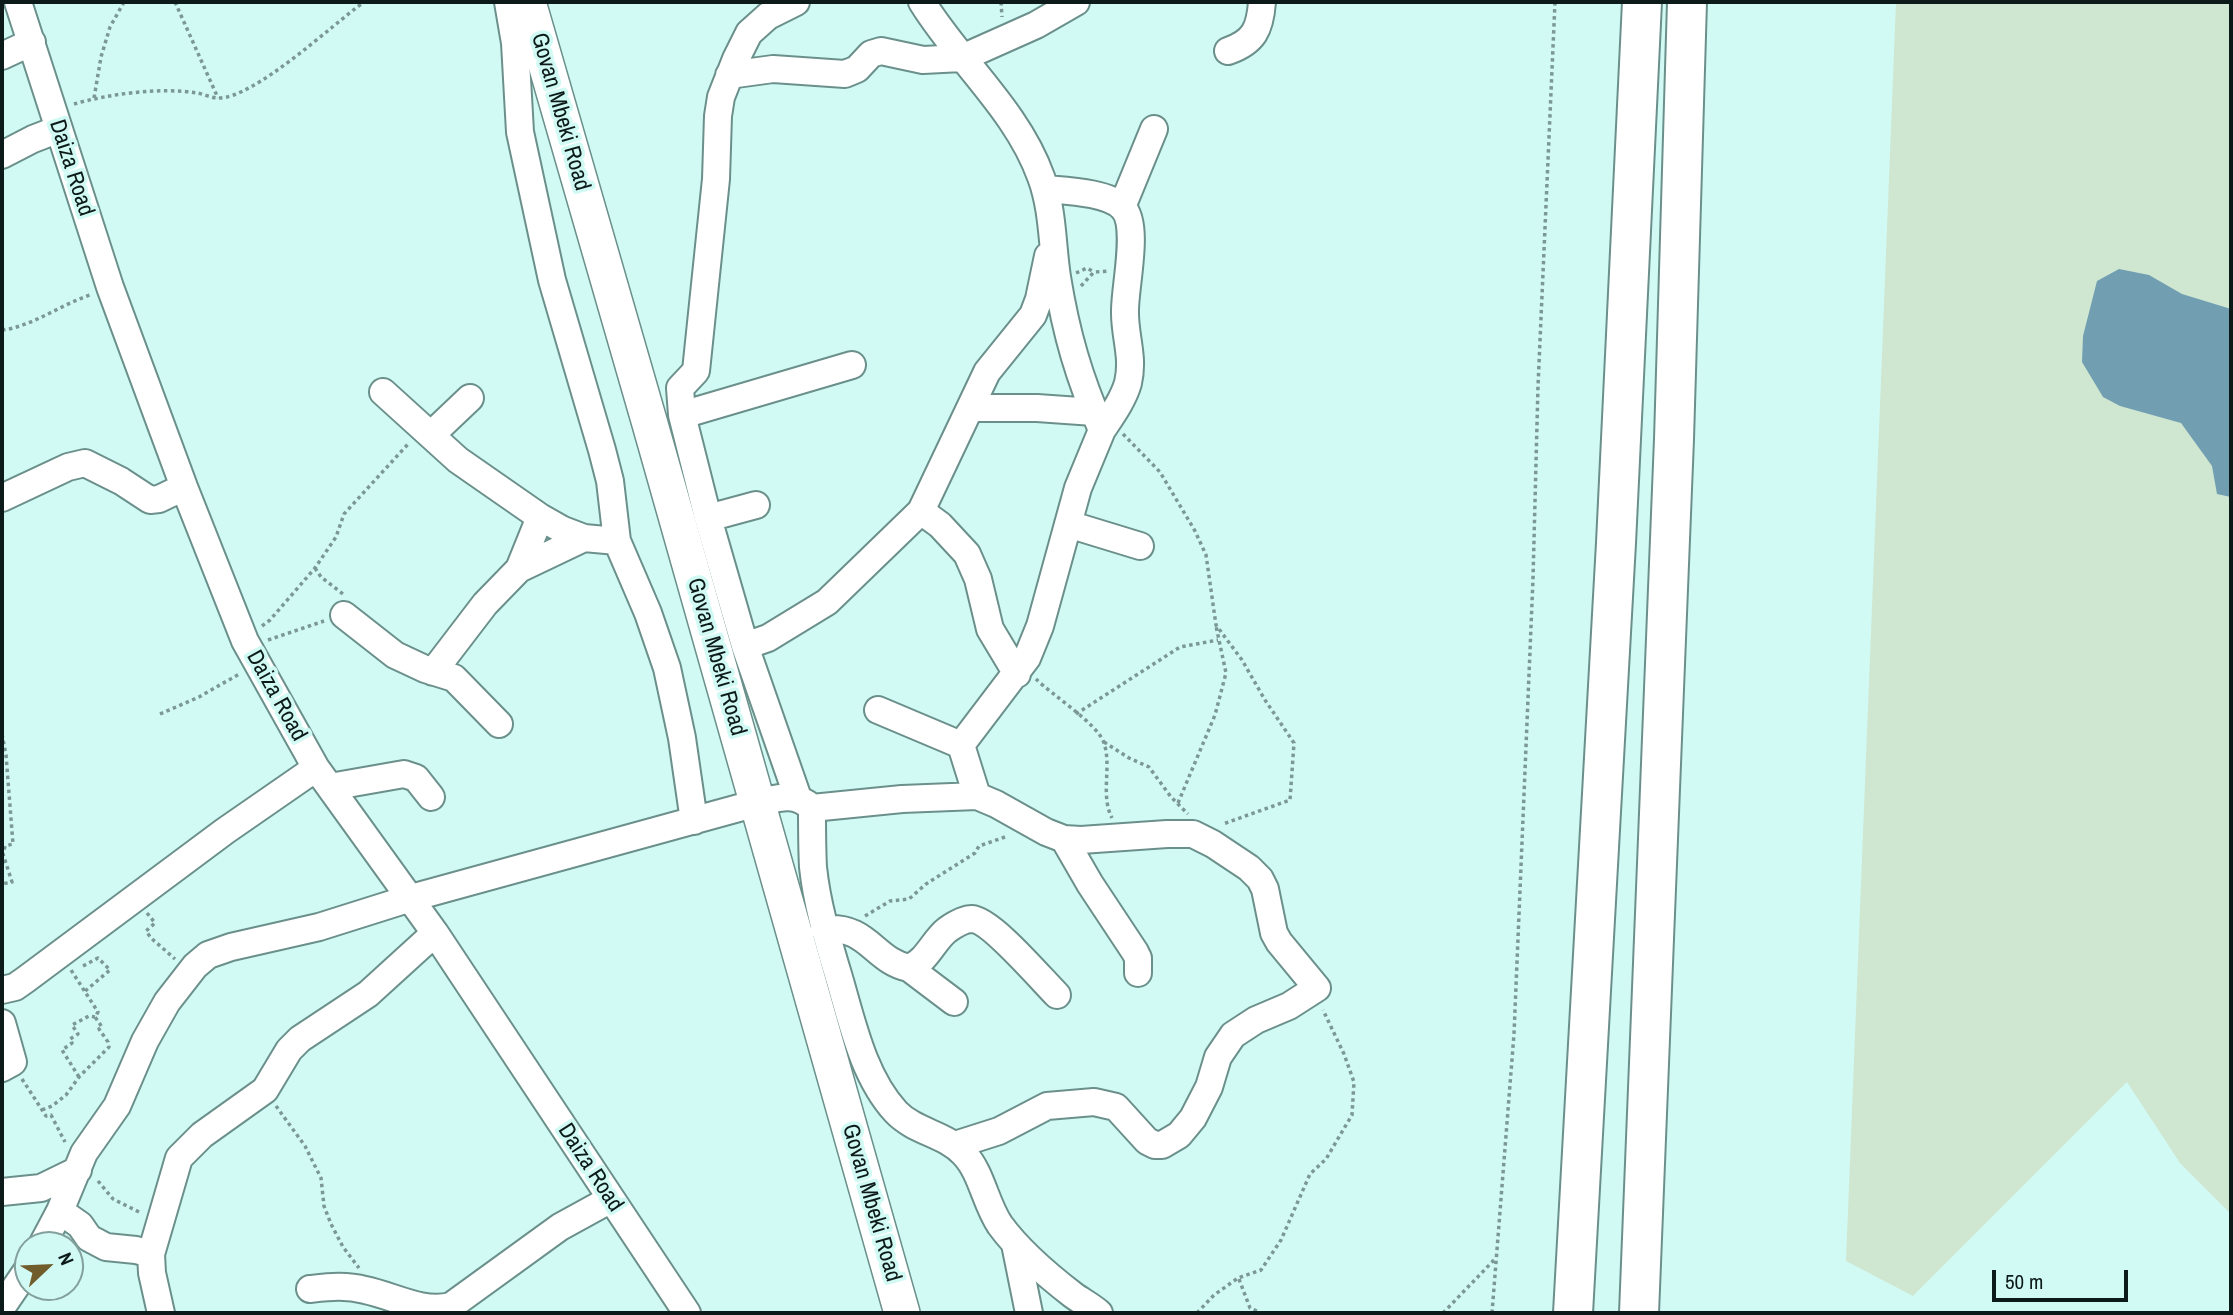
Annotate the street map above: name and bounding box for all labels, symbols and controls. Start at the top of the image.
street label: Govan Mbeki Road [524,30,596,194]
street label: Daiza Road [42,116,100,220]
street label: Govan Mbeki Road [680,575,752,739]
street label: Daiza Road [240,646,312,746]
street label: Daiza Road [551,1119,629,1217]
street label: Govan Mbeki Road [835,1121,907,1285]
north arrow [14,1231,84,1301]
text: N [52,1248,81,1269]
scale bar [1995,1256,2132,1300]
text: 50 m [2005,1267,2043,1296]

